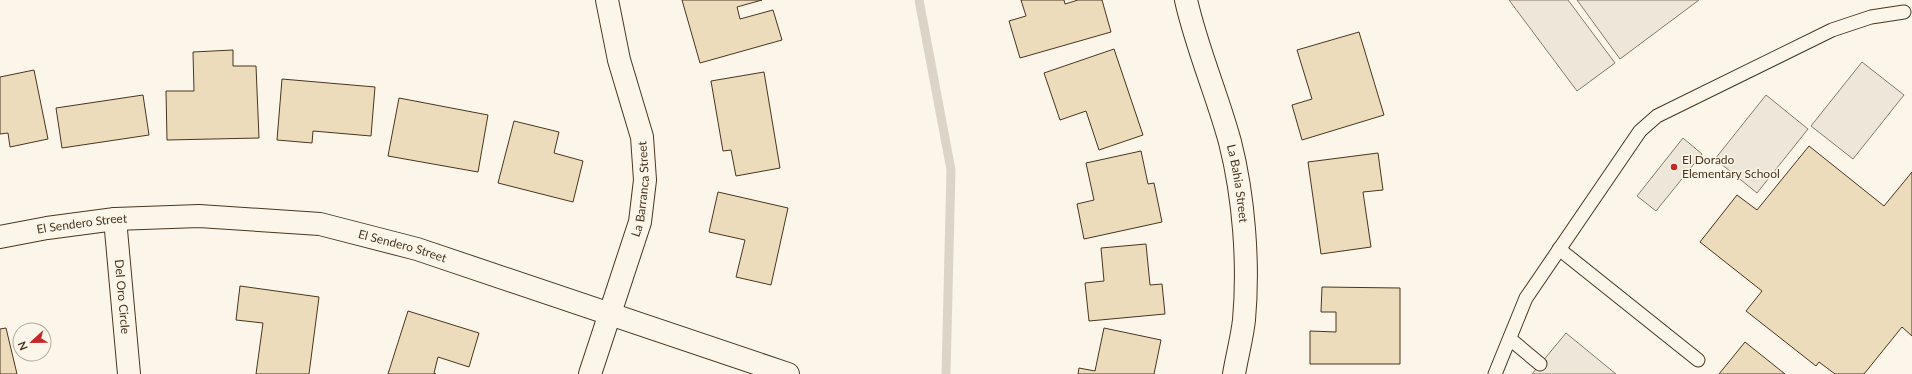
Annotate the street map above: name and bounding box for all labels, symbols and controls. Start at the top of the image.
street label: La Barranca Street [628,140,652,239]
street label: La Bahia Street [1224,143,1251,224]
place label: El Dorado Elementary School [1682,152,1780,181]
marker: El Dorado Elementary School [1669,162,1679,172]
street label: El Sendero Street [35,211,128,237]
street label: El Sendero Street [357,226,449,266]
street label: Del Oro Circle [112,259,133,335]
north arrow [12,322,52,362]
text: N [15,340,30,352]

